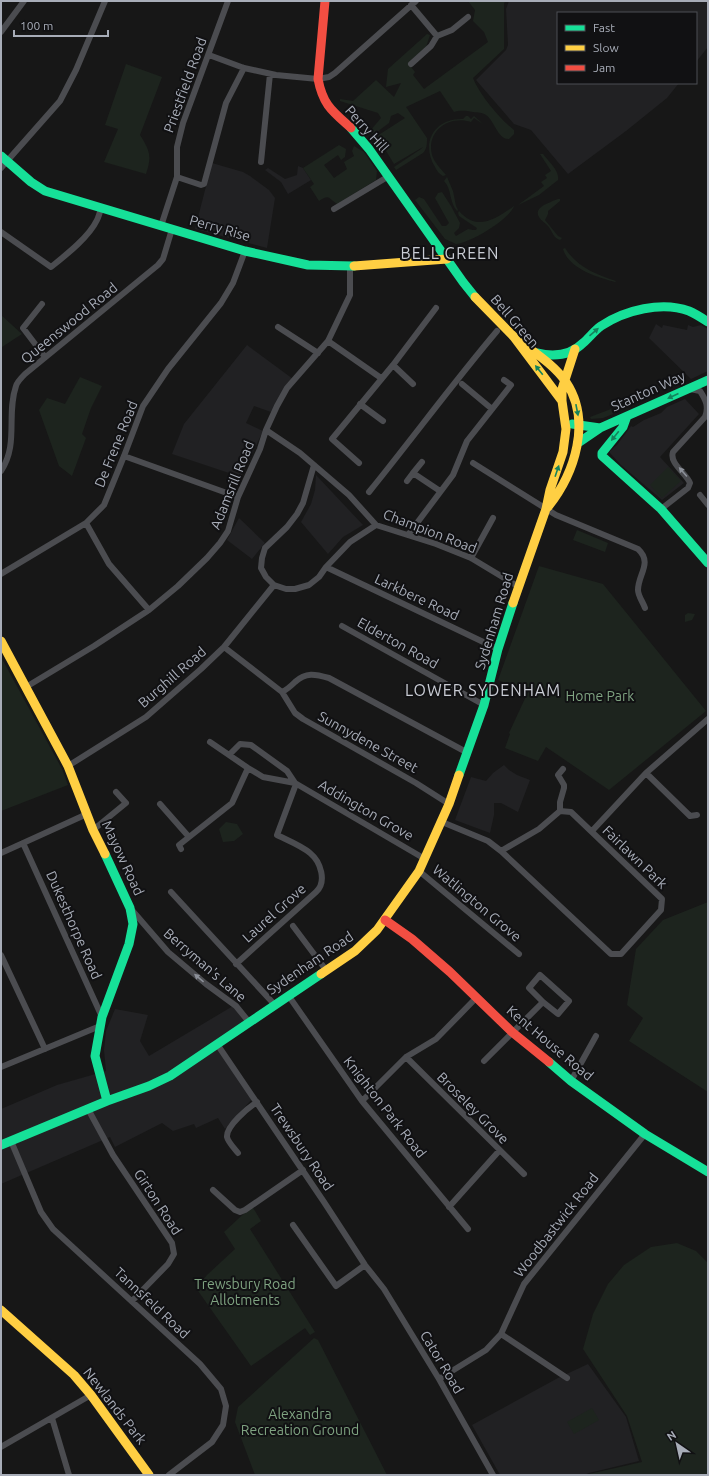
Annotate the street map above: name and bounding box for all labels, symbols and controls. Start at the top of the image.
scale bar [14,12,108,38]
legend [557,12,697,84]
text: 100 m [20,19,53,32]
text: Fast [593,21,615,34]
street label: Priestfield Road [160,35,210,135]
text: Slow [593,41,619,54]
text: Jam [593,61,615,74]
street label: Perry Hill [342,102,392,156]
street label: Perry Rise [188,212,252,244]
district label: BELL GREEN [400,244,500,262]
street label: Queenswood Road [18,279,120,367]
street label: Bell Green [488,291,542,351]
one-way arrow [589,328,598,337]
one-way arrow [535,365,544,376]
street label: Stanton Way [608,367,688,414]
one-way arrow [667,393,678,399]
street label: De Frene Road [91,398,141,490]
one-way arrow [574,404,580,416]
one-way arrow [611,431,620,442]
street label: Adamsrill Road [207,438,257,532]
one-way arrow [554,465,560,477]
one-way arrow [678,467,687,477]
street label: Champion Road [381,506,479,556]
street label: Larkbere Road [372,570,462,624]
street label: Sydenham Road [472,571,516,671]
street label: Elderton Road [355,614,441,672]
street label: Burghill Road [135,643,209,711]
district label: LOWER SYDENHAM [405,681,561,699]
park label: Home Park [566,688,634,704]
street label: Sunnydene Street [315,708,421,776]
street label: Addington Grove [316,776,416,844]
street label: Mayow Road [99,818,147,898]
street label: Fairlawn Park [599,822,671,892]
street label: Watlington Grove [429,861,525,945]
street label: Dukesthorpe Road [43,868,105,982]
street label: Laurel Grove [239,880,309,946]
street label: Berryman's Lane [161,925,249,1005]
street label: Sydenham Road [264,928,356,998]
one-way arrow [194,973,204,983]
street label: Kent House Road [503,1002,597,1084]
street label: Knighton Park Road [340,1053,430,1161]
street label: Broseley Grove [434,1069,512,1147]
street label: Trewsbury Road [267,1101,337,1193]
street label: Girton Road [131,1166,185,1238]
street label: Woodbastwick Road [510,1170,602,1280]
street label: Tannsfeld Road [111,1264,193,1342]
park label: Trewsbury Road Allotments [194,1276,296,1308]
street label: Cator Road [417,1328,467,1396]
street label: Newlands Park [80,1365,150,1447]
park label: Alexandra Recreation Ground [241,1406,359,1438]
north arrow [657,1424,697,1464]
text: N [665,1428,678,1443]

